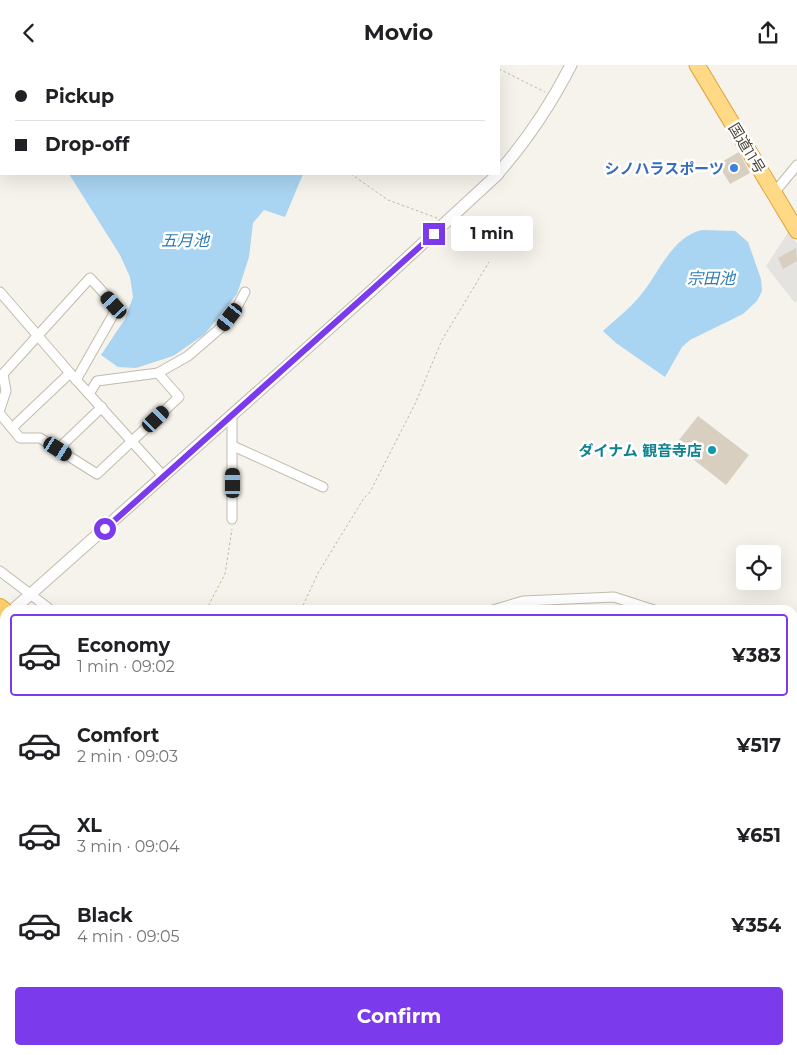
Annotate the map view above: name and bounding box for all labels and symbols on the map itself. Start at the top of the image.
street label: 国道11号 [724,119,770,177]
place label: シノハラスポーツ [605,159,724,178]
marker: シノハラスポーツ [728,162,740,174]
callout: 1 min [452,217,534,251]
route end [423,223,445,245]
water label: 五月池 [161,231,211,250]
water label: 宗田池 [687,269,737,288]
car [98,289,129,321]
car [214,301,245,333]
car [139,403,172,435]
car [41,435,74,463]
place label: ダイナム 観音寺店 [579,441,702,460]
marker: ダイナム 観音寺店 [706,444,718,456]
car [225,468,240,498]
route start [94,518,116,540]

